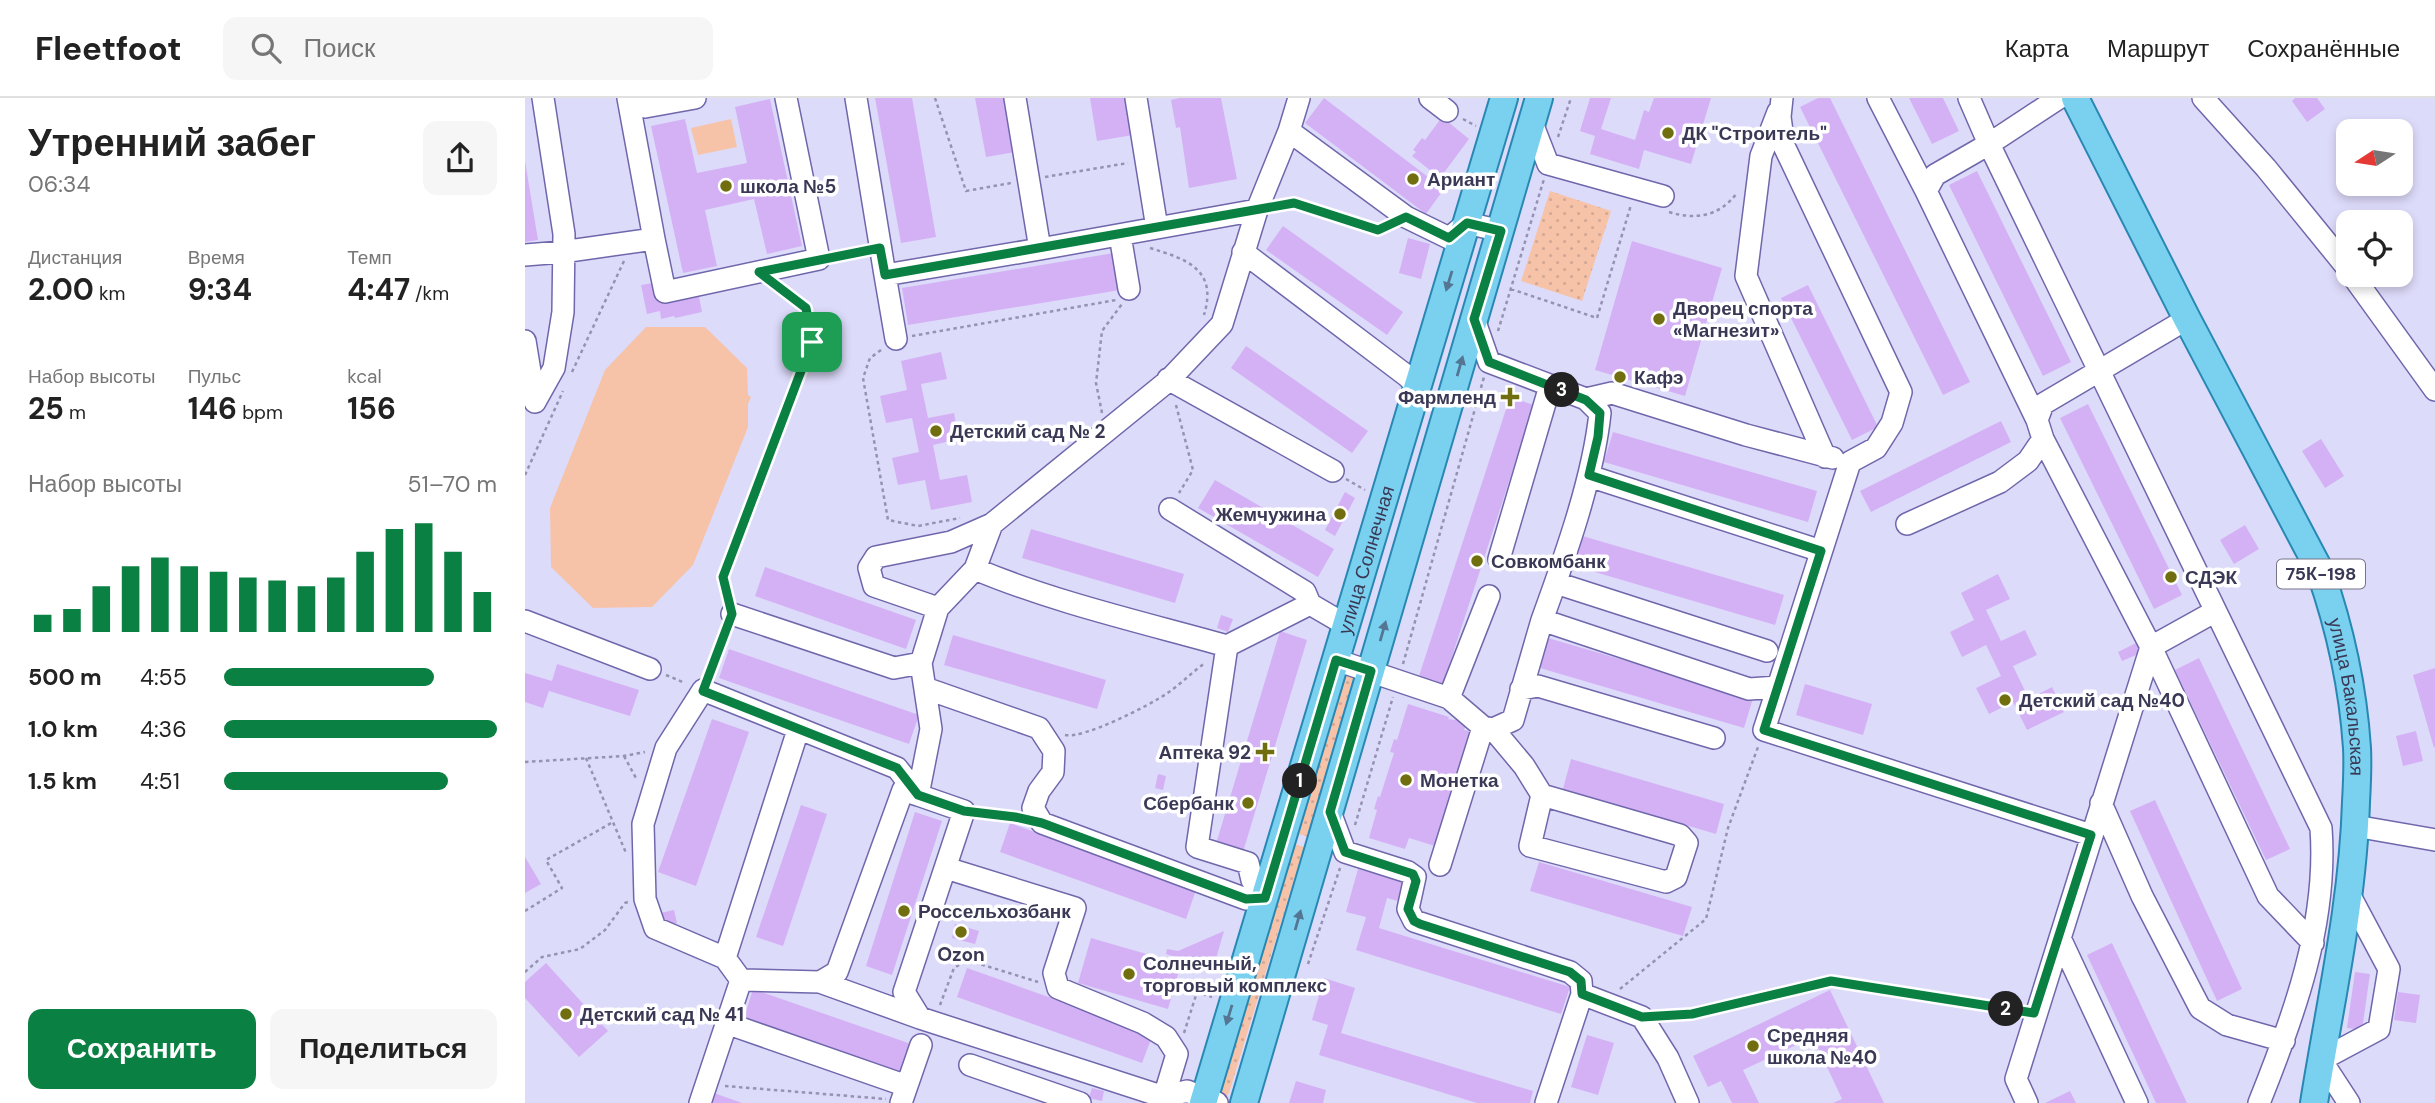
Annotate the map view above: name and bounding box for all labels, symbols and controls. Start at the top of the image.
search box [223,17,713,80]
text: Fleetfoot [35,27,181,70]
icon: search [247,29,285,67]
text: Поиск [303,31,375,65]
text: Карта [2005,33,2069,64]
text: Маршрут [2107,33,2209,64]
text: Сохранённые [2247,33,2400,64]
text: Утренний забег [28,118,316,168]
north arrow [2336,119,2413,196]
map controls [2336,119,2413,287]
button: share [423,121,497,195]
place label: ДК "Строитель" [1682,121,1827,146]
marker: ДК "Строитель" [1660,125,1676,141]
place label: Ариант [1427,167,1495,192]
text: 06:34 [28,169,90,199]
marker: Ариант [1405,171,1421,187]
place label: школа №5 [740,174,836,199]
marker: школа №5 [718,178,734,194]
button: locate [2336,210,2413,287]
text: Дистанция [28,245,122,270]
text: Время [188,245,245,270]
text: Темп [347,245,392,270]
text: 2.00 [28,270,94,309]
text: 9:34 [188,270,252,309]
text: 4:47 [347,270,410,309]
one-way arrow [1444,270,1454,291]
text: km [94,281,125,306]
text: /km [410,281,449,306]
place label: Дворец спорта «Магнезит» [1673,296,1813,343]
marker: Дворец спорта «Магнезит» [1651,311,1667,327]
pin [782,312,842,372]
icon: arrive [793,323,831,361]
one-way arrow [1456,355,1466,376]
text: Набор высоты [28,364,155,389]
text: Пульс [188,364,241,389]
text: kcal [347,364,382,389]
place label: Кафэ [1634,365,1684,390]
marker: Кафэ [1612,369,1628,385]
pin: 3 [1545,372,1579,408]
text: 3 [1556,377,1567,402]
place label: Фармленд [1398,385,1496,410]
text: 25 [28,389,64,428]
text: 146 [188,389,237,428]
text: 156 [347,389,396,428]
marker: Фармленд [1502,389,1518,405]
text: m [64,400,86,425]
text: bpm [237,400,283,425]
place label: Детский сад № 2 [950,419,1106,444]
marker: Детский сад № 2 [928,423,944,439]
text: Набор высоты [28,469,182,499]
text: 51–70 m [407,469,497,499]
street label: улица Солнечная [1332,483,1400,637]
place label: Жемчужина [1214,502,1326,527]
marker: Жемчужина [1332,506,1348,522]
place label: Совкомбанк [1491,549,1606,574]
marker: Совкомбанк [1469,553,1485,569]
road number: 75К-198 [2277,560,2365,588]
place label: СДЭК [2185,565,2238,590]
marker: СДЭК [2163,569,2179,585]
street label: улица Бакальская [2322,615,2369,776]
one-way arrow [1378,620,1389,642]
text: 500 m [28,662,102,692]
text: 4:55 [140,662,187,692]
place label: Детский сад №40 [2019,688,2185,713]
marker: Детский сад №40 [1997,692,2013,708]
text: 1.0 km [28,714,98,744]
text: 4:36 [140,714,187,744]
place label: Аптека 92 [1158,740,1251,765]
marker: Аптека 92 [1257,744,1273,760]
pin: 1 [1283,764,1317,798]
text: 1.5 km [28,766,97,796]
text: 4:51 [140,766,180,796]
text: 1 [1296,768,1303,793]
place label: Монетка [1420,768,1499,793]
marker: Монетка [1398,772,1414,788]
place label: Сбербанк [1143,791,1234,816]
marker: Сбербанк [1240,795,1256,811]
place label: Россельхозбанк [918,899,1071,924]
marker: Россельхозбанк [896,903,912,919]
one-way arrow [1293,909,1303,930]
marker: Ozon [953,924,969,940]
place label: Ozon [937,942,985,967]
place label: Солнечный, торговый комплекс [1143,951,1327,998]
marker: Солнечный, торговый комплекс [1121,966,1137,982]
pin: 2 [1989,992,2023,1026]
text: 2 [2000,996,2011,1021]
place label: Детский сад № 41 [580,1002,744,1027]
one-way arrow [1224,1005,1234,1026]
marker: Детский сад № 41 [558,1006,574,1022]
button: Сохранить [28,1009,256,1089]
button: Поделиться [270,1009,497,1089]
place label: Средняя школа №40 [1767,1023,1877,1070]
marker: Средняя школа №40 [1745,1038,1761,1054]

